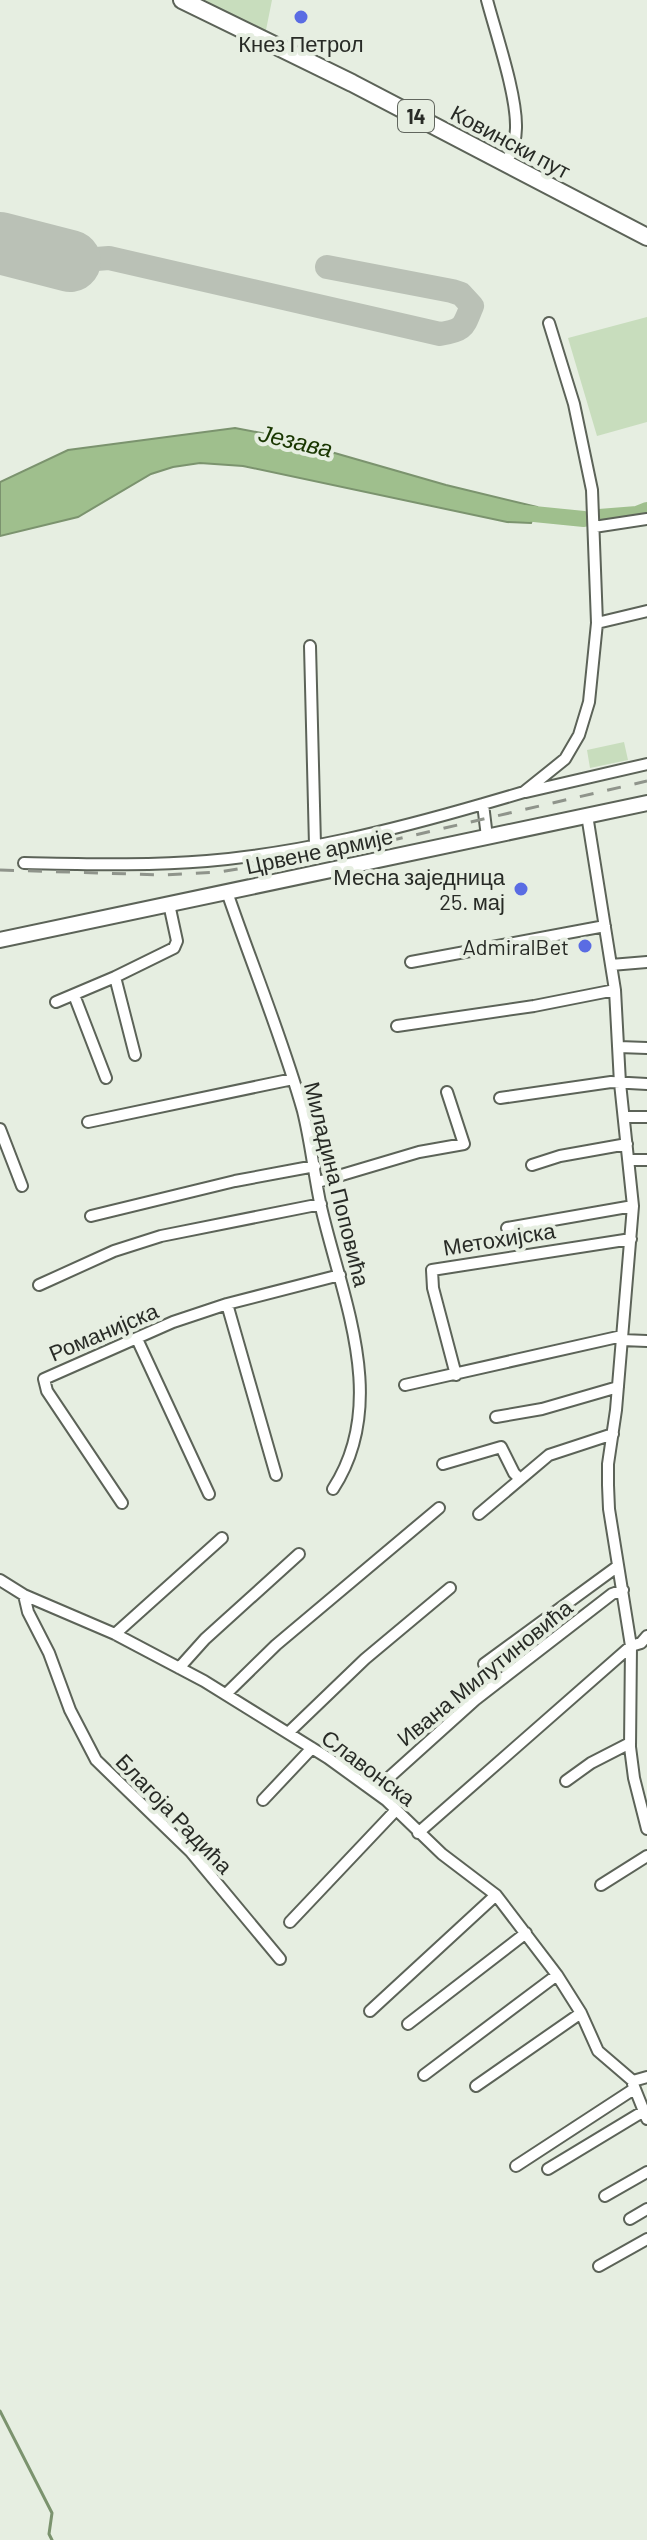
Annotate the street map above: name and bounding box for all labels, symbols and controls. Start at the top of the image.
marker: Кнез Петрол [292,8,310,26]
place label: Кнез Петрол [238,30,364,57]
street label: Ковински пут [446,99,575,184]
road number: 14 [398,100,434,132]
water label: Језава [255,417,336,463]
street label: Црвене армије [243,822,395,879]
place label: Месна заједница 25. мај [333,863,506,915]
marker: Месна заједница 25. мај [512,880,530,898]
place label: AdmiralBet [462,933,569,959]
marker: AdmiralBet [576,937,594,955]
street label: Миладина Поповића [299,1079,376,1290]
street label: Метохијска [441,1216,558,1261]
street label: Романијска [45,1296,163,1367]
street label: Ивана Милутиновића [391,1593,578,1751]
street label: Славонска [317,1723,421,1811]
street label: Благоја Радића [111,1748,239,1880]

